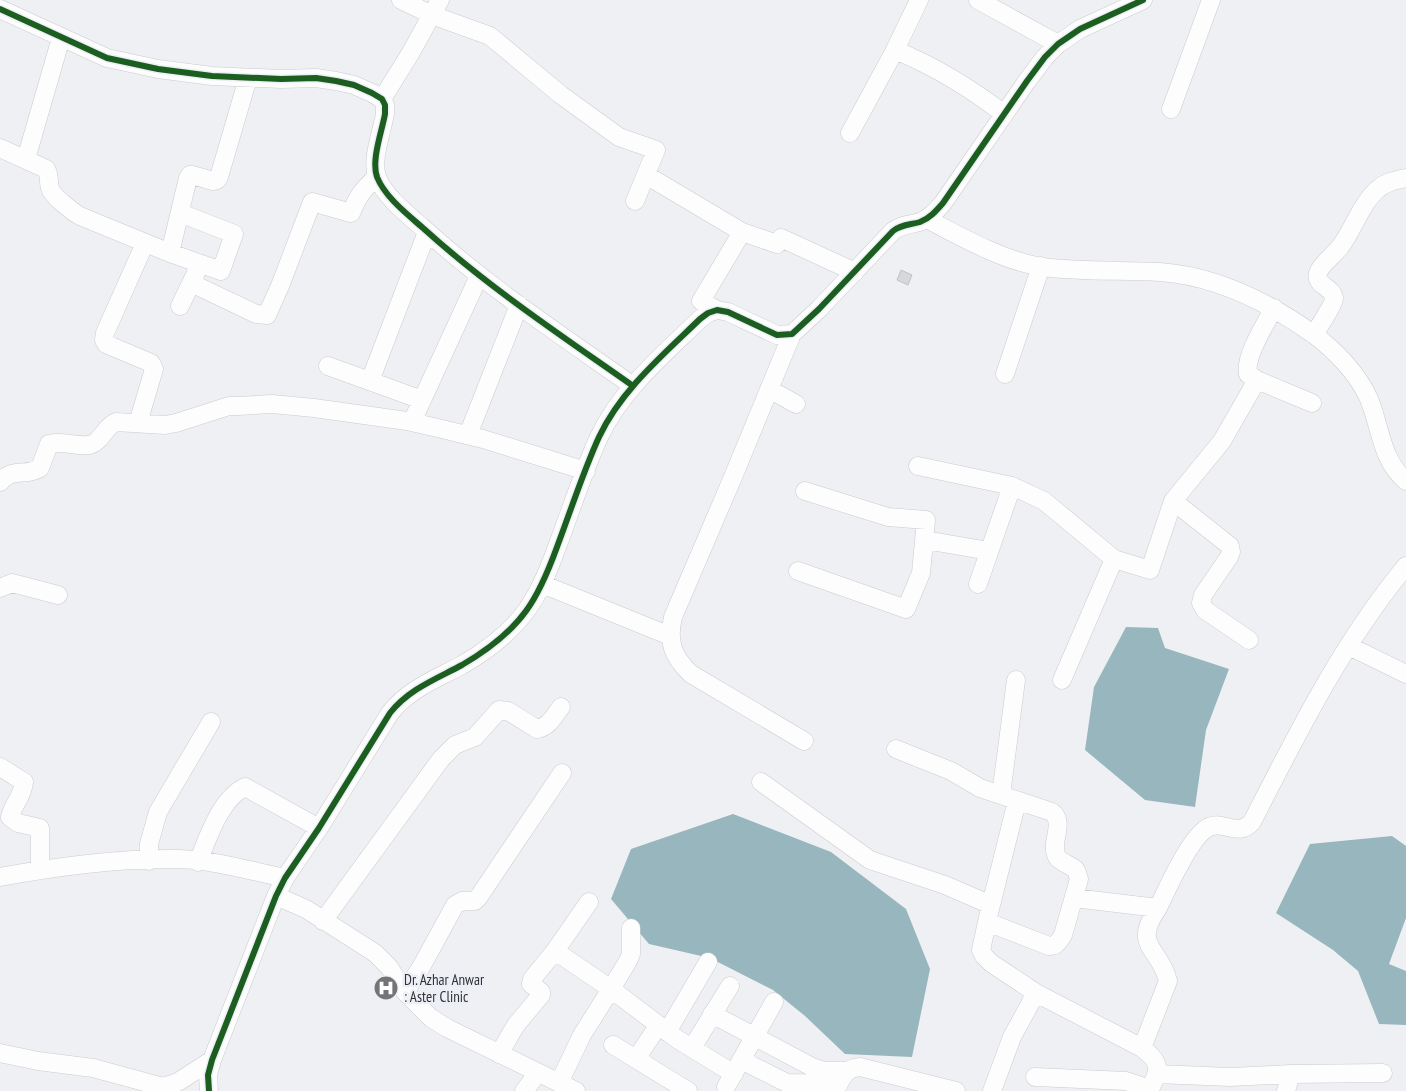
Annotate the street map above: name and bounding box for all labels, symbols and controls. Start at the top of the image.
place label: Dr. Azhar Anwar : Aster Clinic [404,970,485,1006]
hospital icon: Dr. Azhar Anwar : Aster Clinic [373,975,399,1001]

